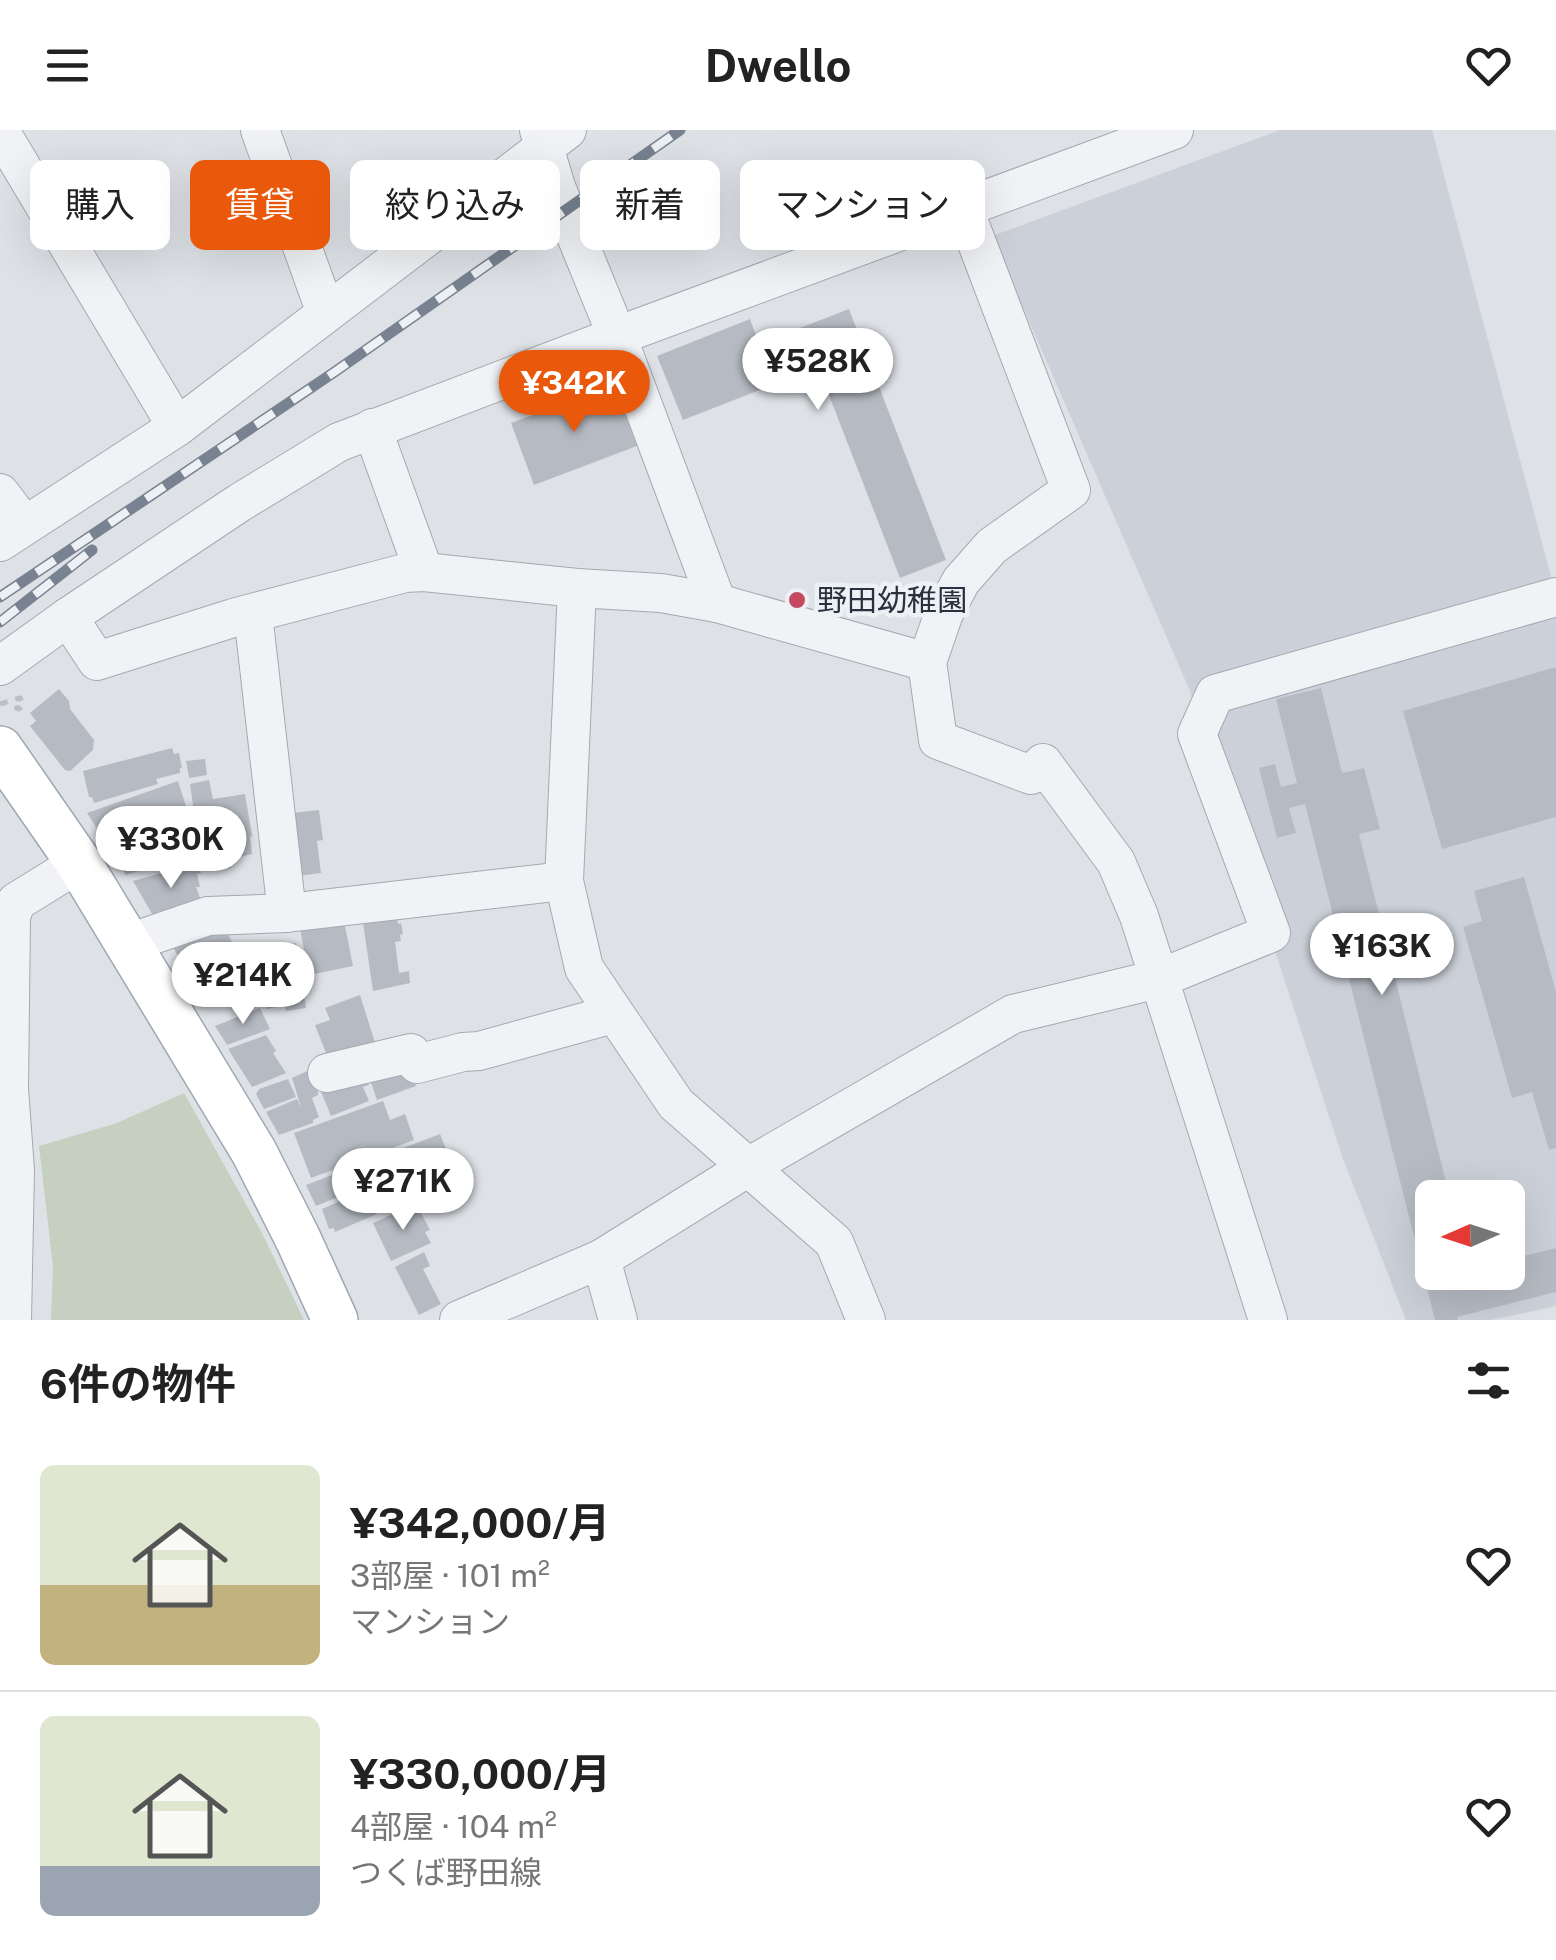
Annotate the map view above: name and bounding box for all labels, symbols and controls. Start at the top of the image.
icon: menu [40,38,95,93]
icon: heart [1461,38,1516,93]
text: Dwello [705,39,851,92]
chip: 購入 [30,160,170,250]
chip: 賃貸 [190,160,330,250]
chip: 絞り込み [350,160,560,250]
chip: 新着 [580,160,720,250]
chip: マンション [740,160,985,250]
pin: ¥528K [748,328,888,413]
text: ¥528K [764,342,872,379]
pin: ¥342K [504,350,644,435]
text: ¥342K [521,364,627,401]
place label: 野田幼稚園 [817,582,967,618]
marker: 野田幼稚園 [786,589,808,611]
pin: ¥330K [101,806,241,891]
text: ¥330K [117,820,225,857]
pin: ¥163K [1312,913,1452,998]
text: ¥163K [1332,927,1432,964]
pin: ¥214K [173,942,313,1027]
text: ¥214K [193,956,293,993]
pin: ¥271K [333,1148,473,1233]
text: ¥271K [354,1162,452,1199]
north arrow [1415,1180,1525,1290]
map controls [1415,1180,1525,1290]
icon: filters [1461,1353,1516,1408]
text: 6件の物件 [40,1359,236,1408]
text: ¥342,000/月 [350,1498,610,1547]
icon: home [120,1505,240,1625]
icon: heart [1461,1538,1516,1593]
text: 3部屋 · 101 m² [350,1557,550,1594]
text: マンション [350,1603,510,1640]
text: ¥330,000/月 [350,1749,611,1798]
icon: home [120,1756,240,1876]
icon: heart [1461,1789,1516,1844]
text: 4部屋 · 104 m² [350,1808,557,1845]
text: つくば野田線 [350,1854,542,1891]

